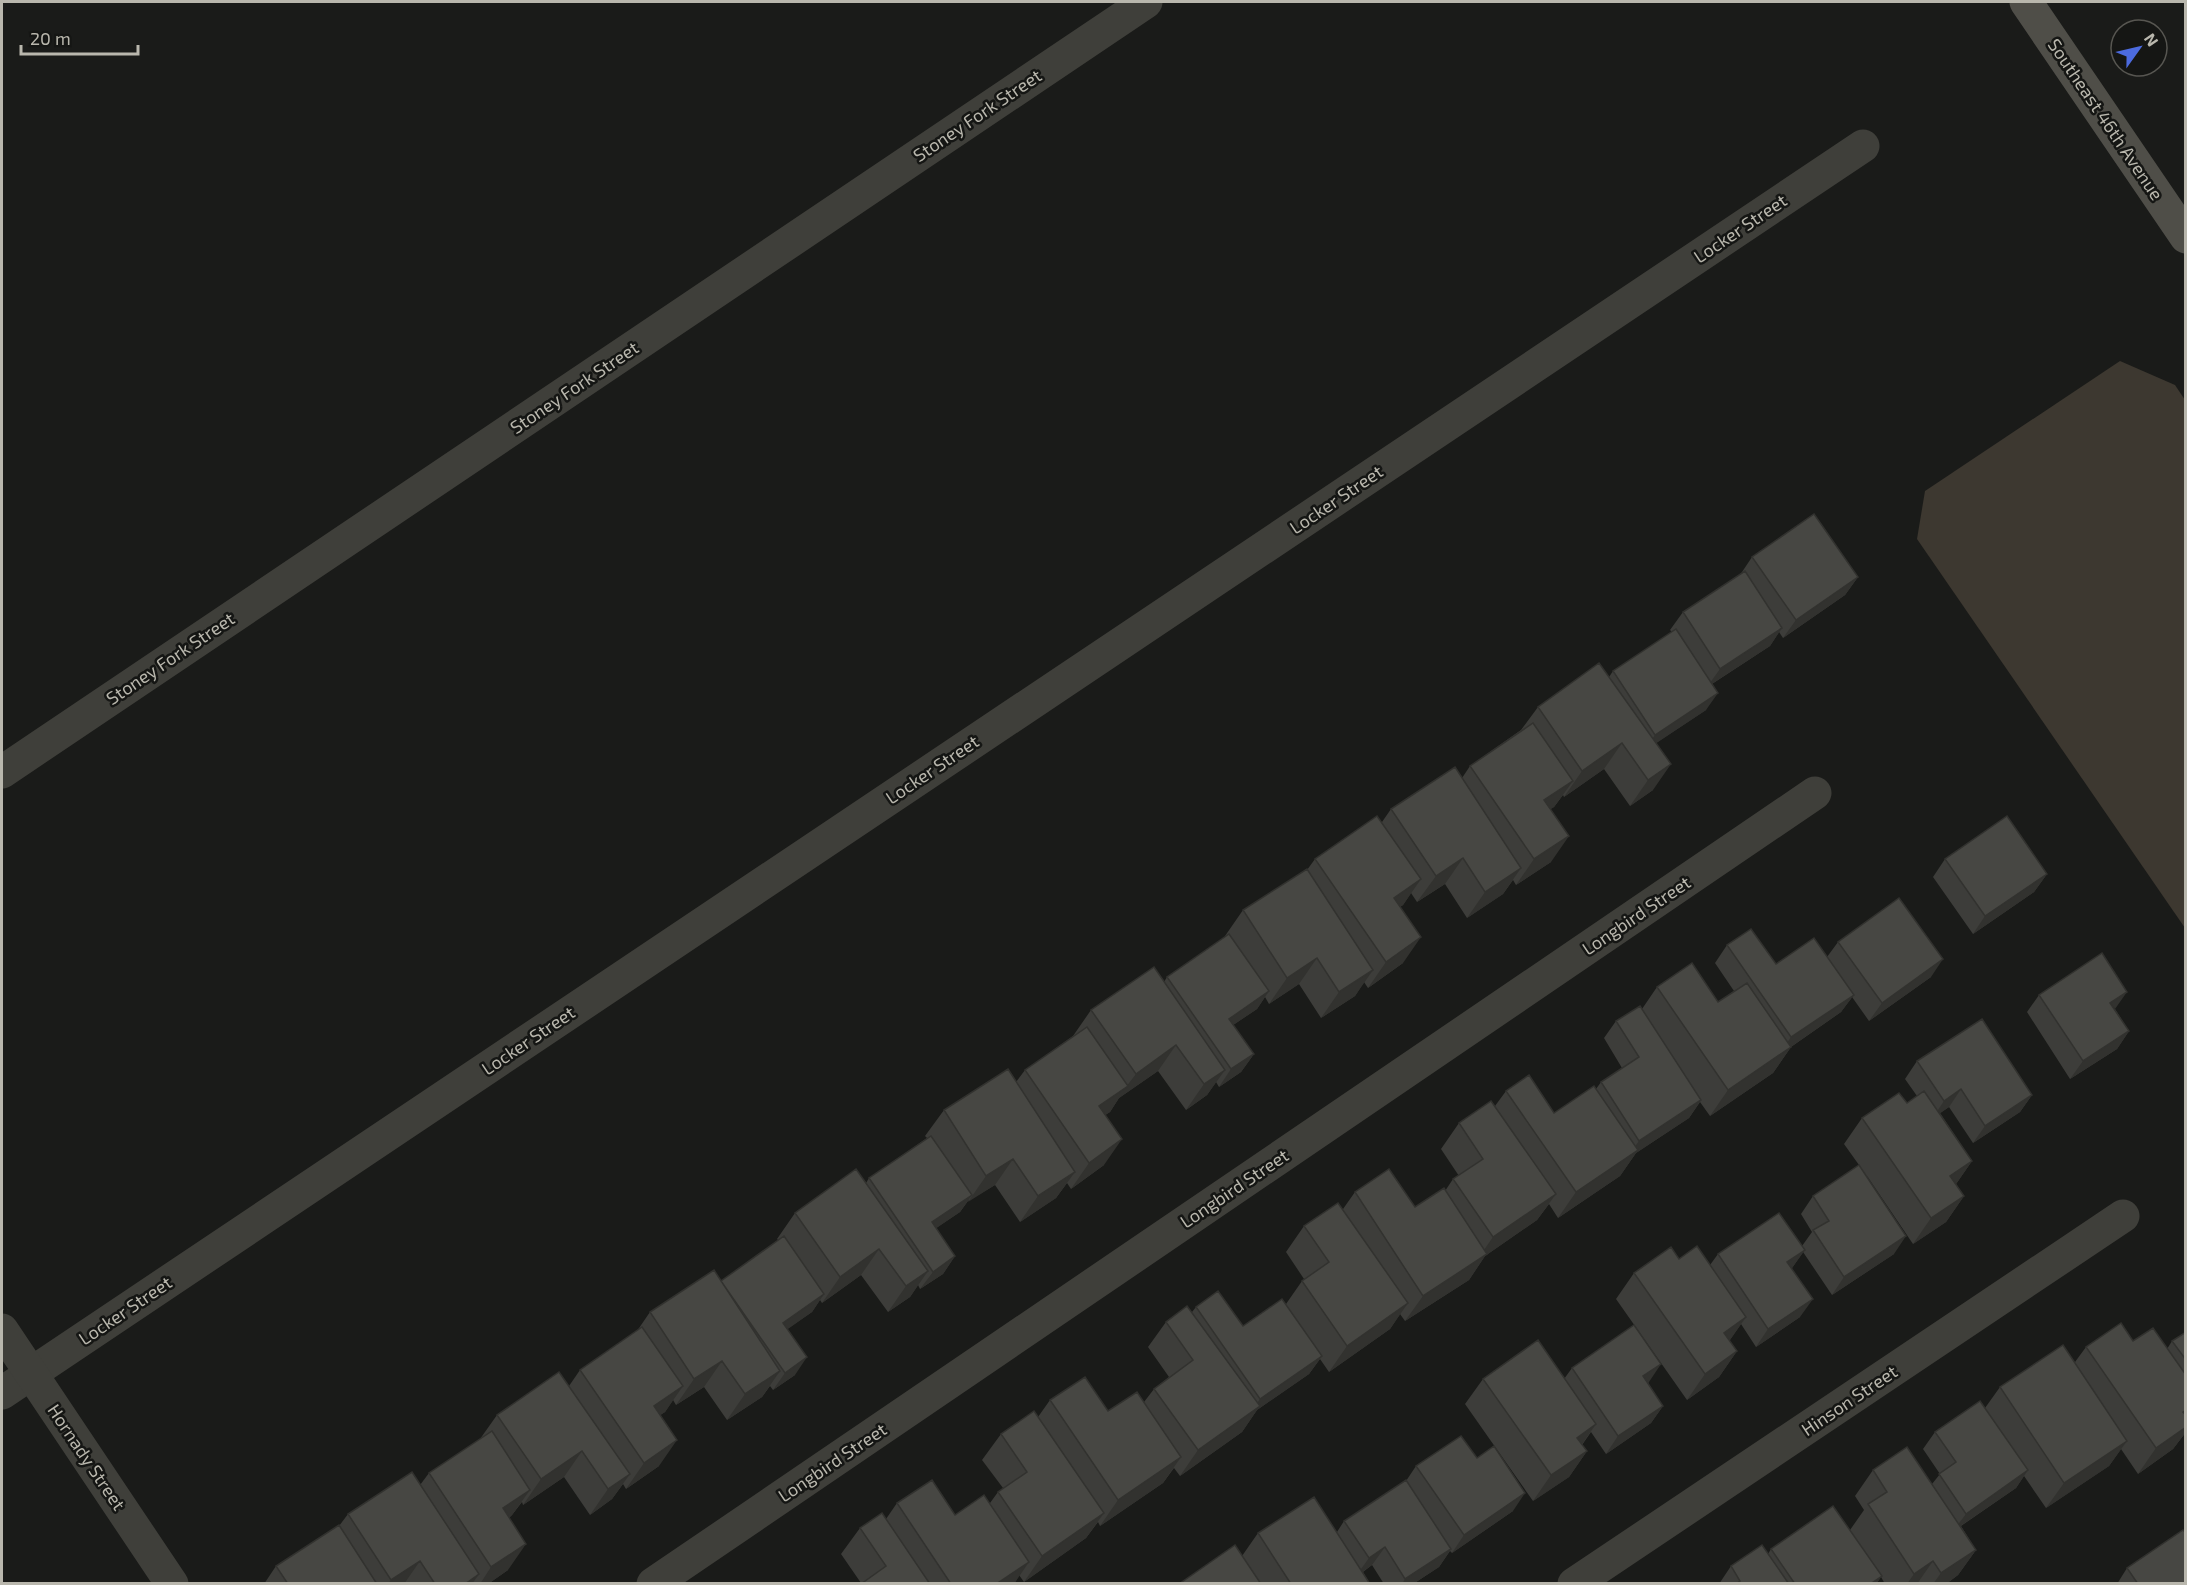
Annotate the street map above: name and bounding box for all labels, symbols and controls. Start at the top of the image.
scale bar [21,18,138,56]
north arrow [2109,18,2169,78]
text: 20 m [30,27,71,49]
text: N [2141,29,2163,49]
street label: Southeast 46th Avenue [2044,34,2168,204]
street label: Stoney Fork Street [909,64,1046,166]
street label: Locker Street [1689,189,1791,267]
street label: Stoney Fork Street [506,336,643,438]
street label: Locker Street [1285,460,1387,538]
street label: Stoney Fork Street [102,607,239,709]
street label: Locker Street [881,730,983,808]
street label: Longbird Street [1578,871,1695,959]
street label: Locker Street [477,1001,579,1079]
street label: Longbird Street [1176,1144,1293,1232]
street label: Locker Street [74,1271,176,1349]
street label: Hinson Street [1797,1360,1901,1440]
street label: Hornady Street [43,1400,131,1514]
street label: Longbird Street [774,1418,891,1506]

